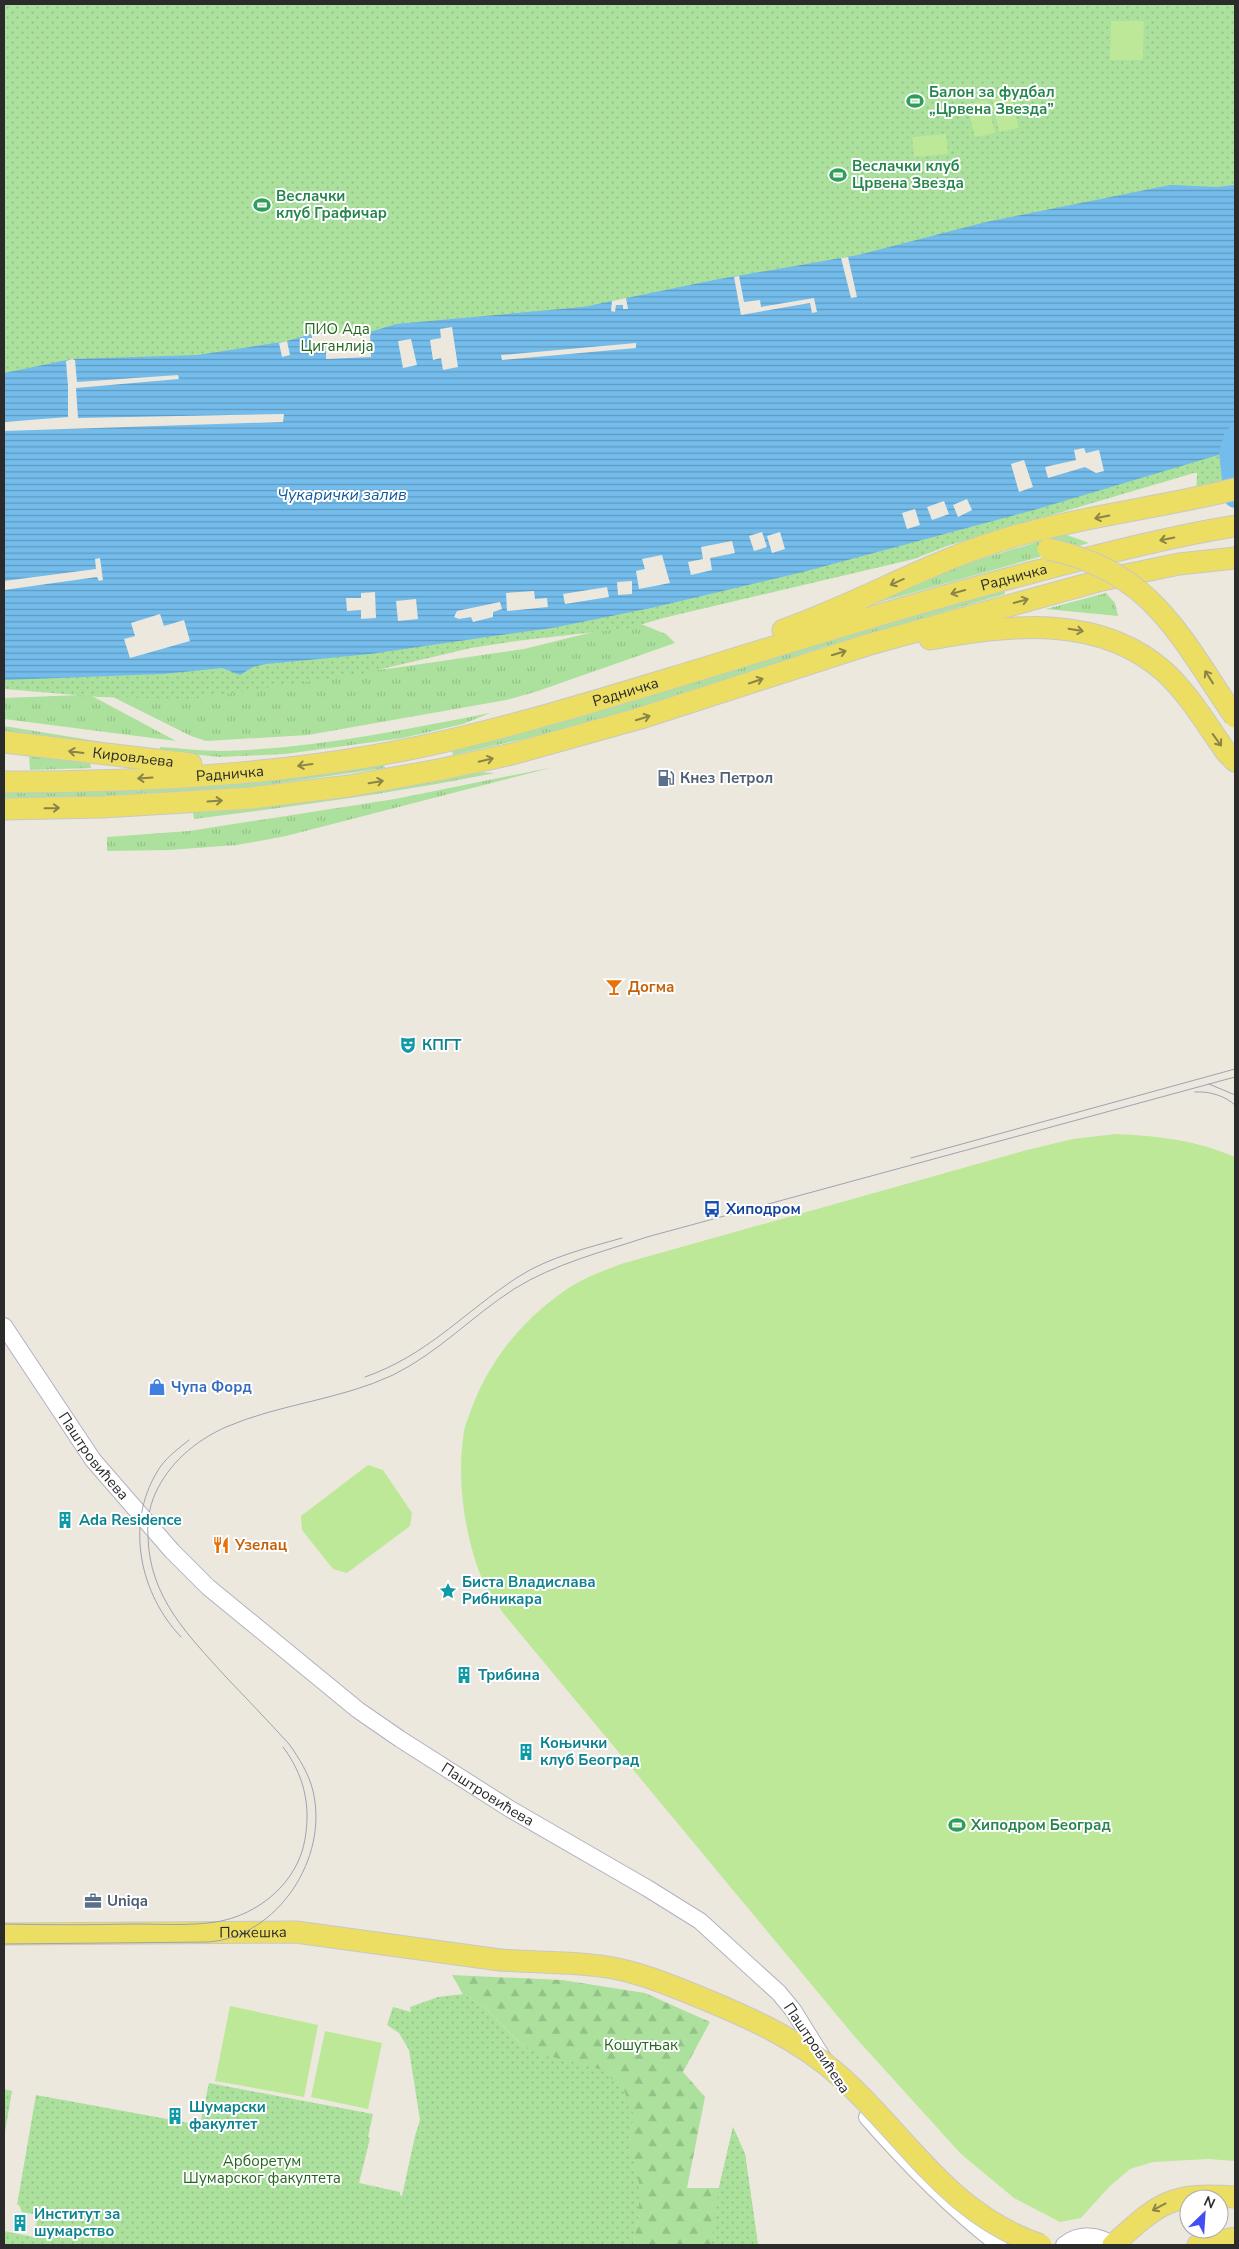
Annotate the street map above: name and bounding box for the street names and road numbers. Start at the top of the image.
street label: Радничка [978,559,1049,596]
street label: Радничка [590,673,661,711]
street label: Кировљева [91,742,175,772]
street label: Радничка [195,761,265,786]
street label: Паштровићева [54,1408,133,1504]
street label: Паштровићева [438,1758,538,1831]
street label: Пожешка [219,1922,287,1943]
street label: Паштровићева [779,1999,855,2097]

